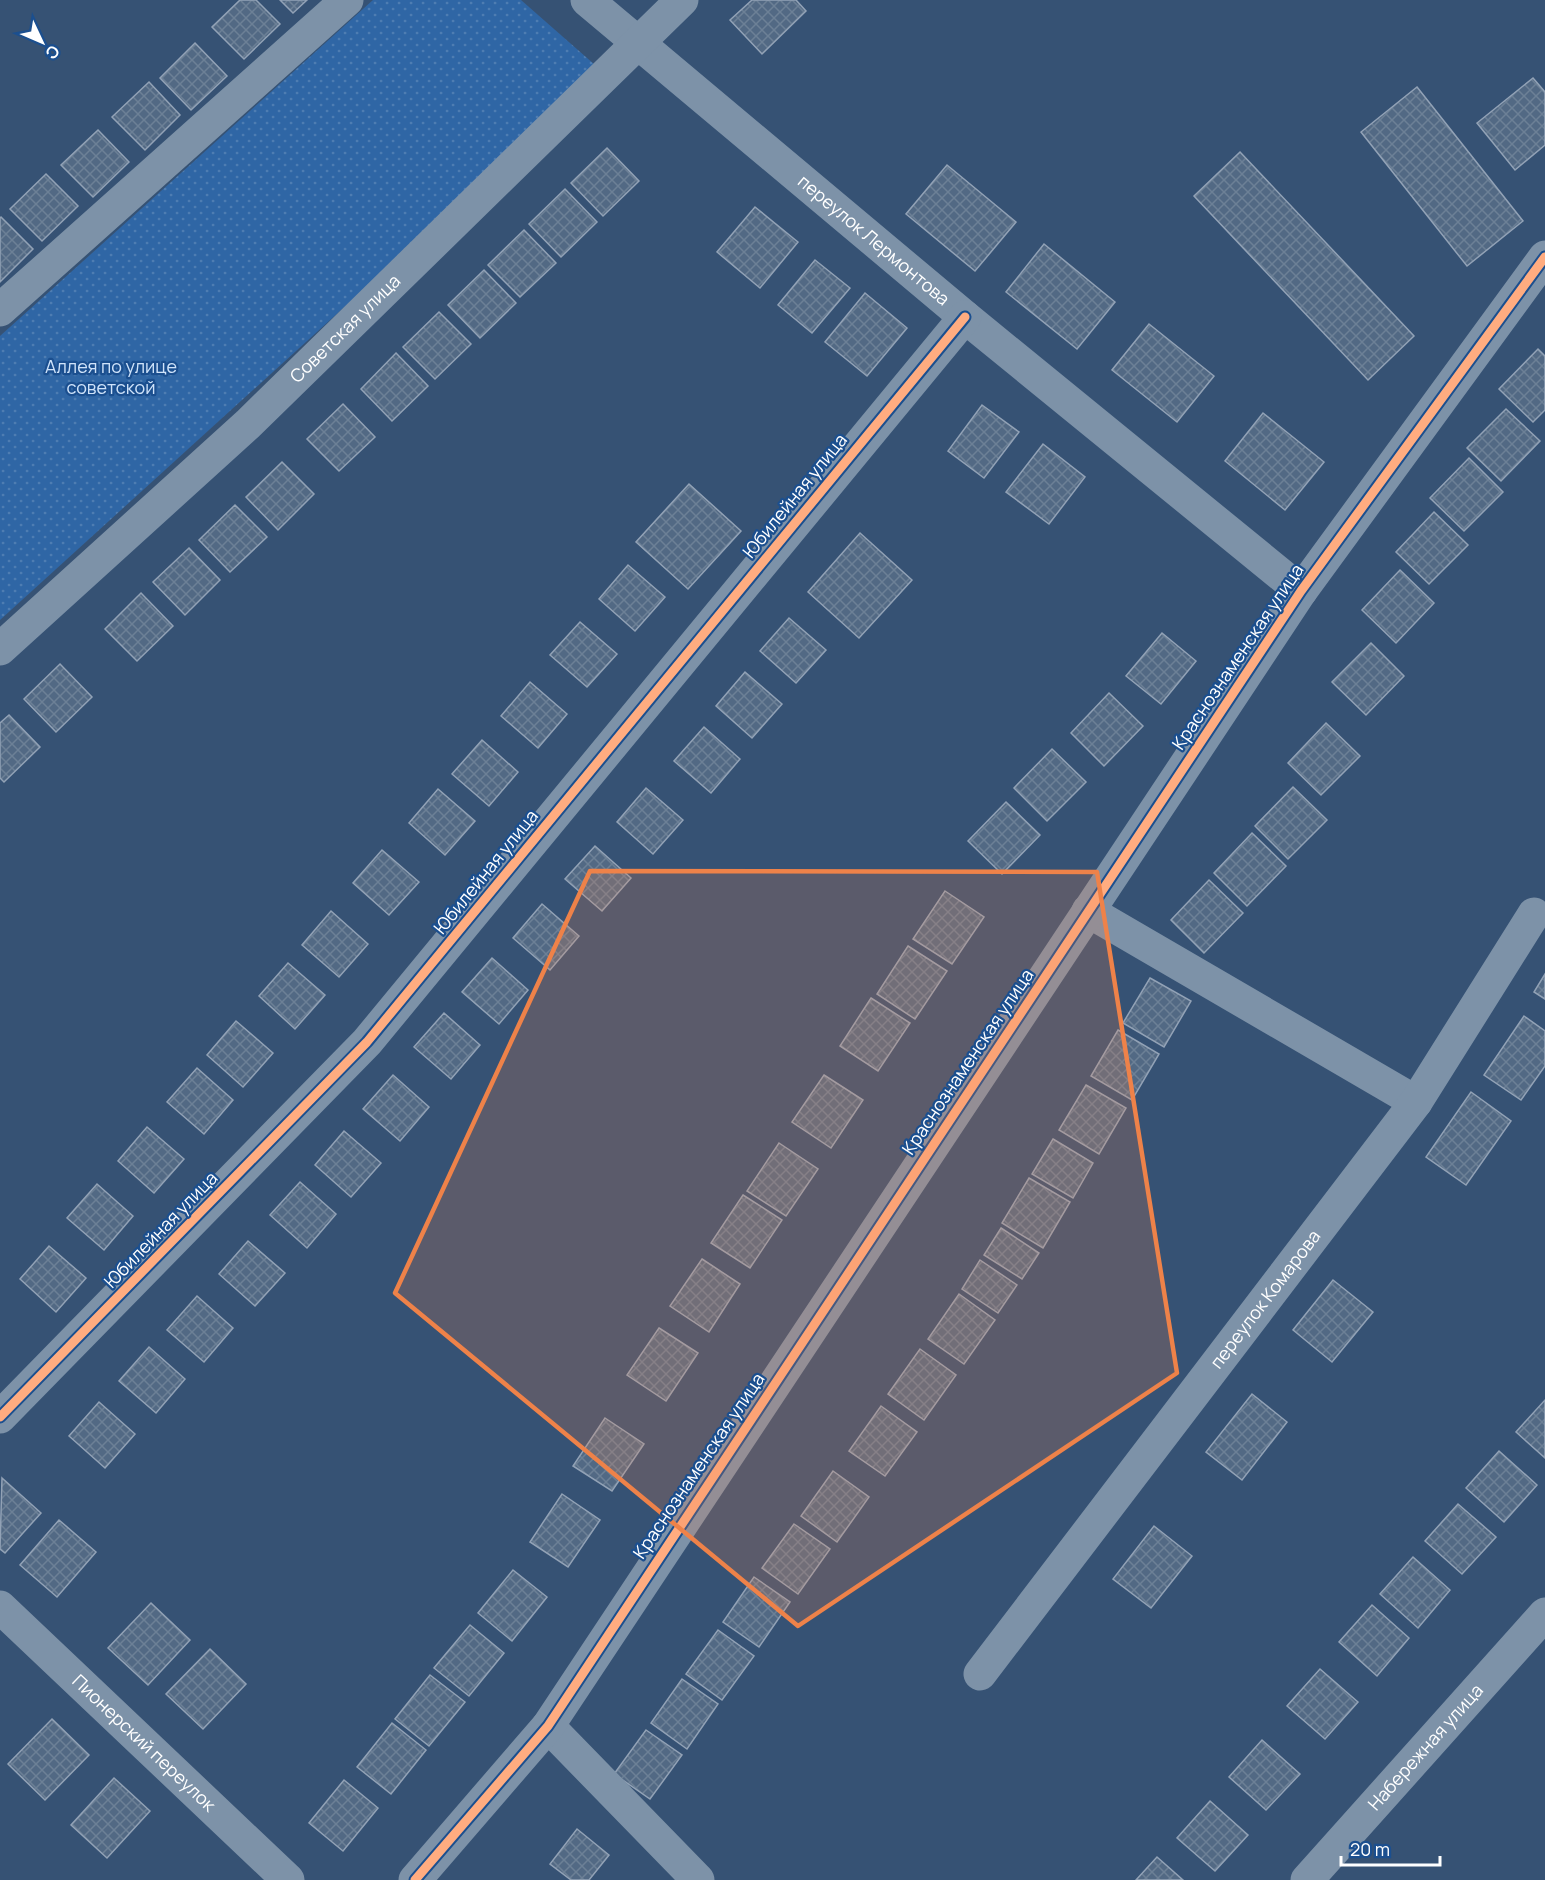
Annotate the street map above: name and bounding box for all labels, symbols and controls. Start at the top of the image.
north arrow [12,12,72,72]
text: С [41,41,65,64]
street label: переулок Лермонтова [793,169,955,310]
street label: Советская улица [284,269,405,388]
park label: Аллея по улице советской [45,354,177,399]
street label: Юбилейная улица [737,428,852,563]
street label: Краснознаменская улица [1166,559,1308,754]
street label: Юбилейная улица [428,804,543,939]
street label: Краснознаменская улица [896,964,1038,1159]
street label: Юбилейная улица [98,1166,222,1293]
street label: переулок Комарова [1204,1225,1325,1373]
street label: Краснознаменская улица [627,1368,769,1563]
street label: Пионерский переулок [68,1669,222,1817]
street label: Набережная улица [1362,1678,1488,1815]
scale bar [1341,1829,1440,1867]
text: 20 m [1350,1837,1390,1861]

